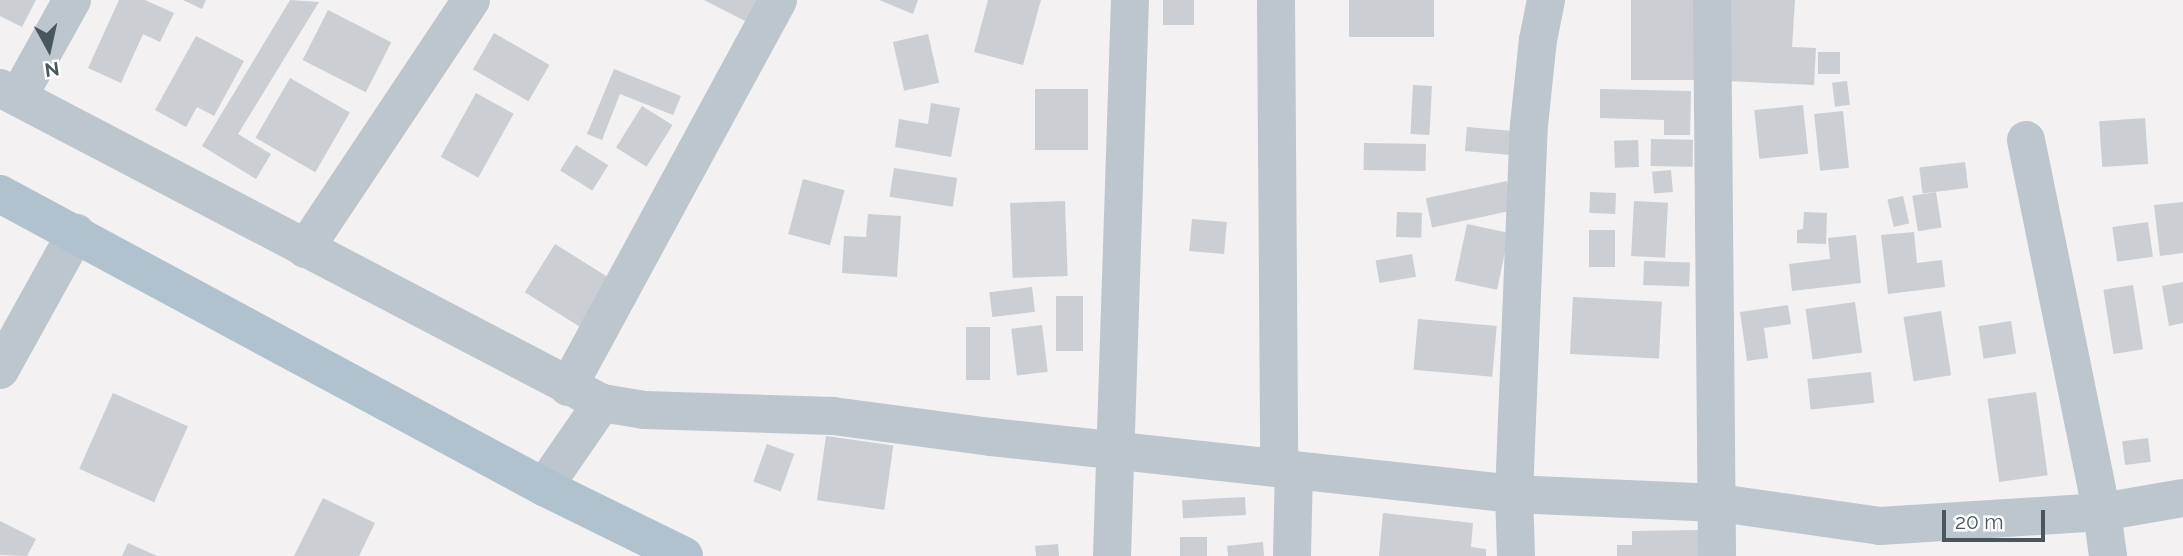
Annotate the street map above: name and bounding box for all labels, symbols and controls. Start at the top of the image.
north arrow [14,14,84,84]
text: N [43,58,61,82]
scale bar [1945,496,2048,540]
text: 20 m [1955,509,2003,534]

